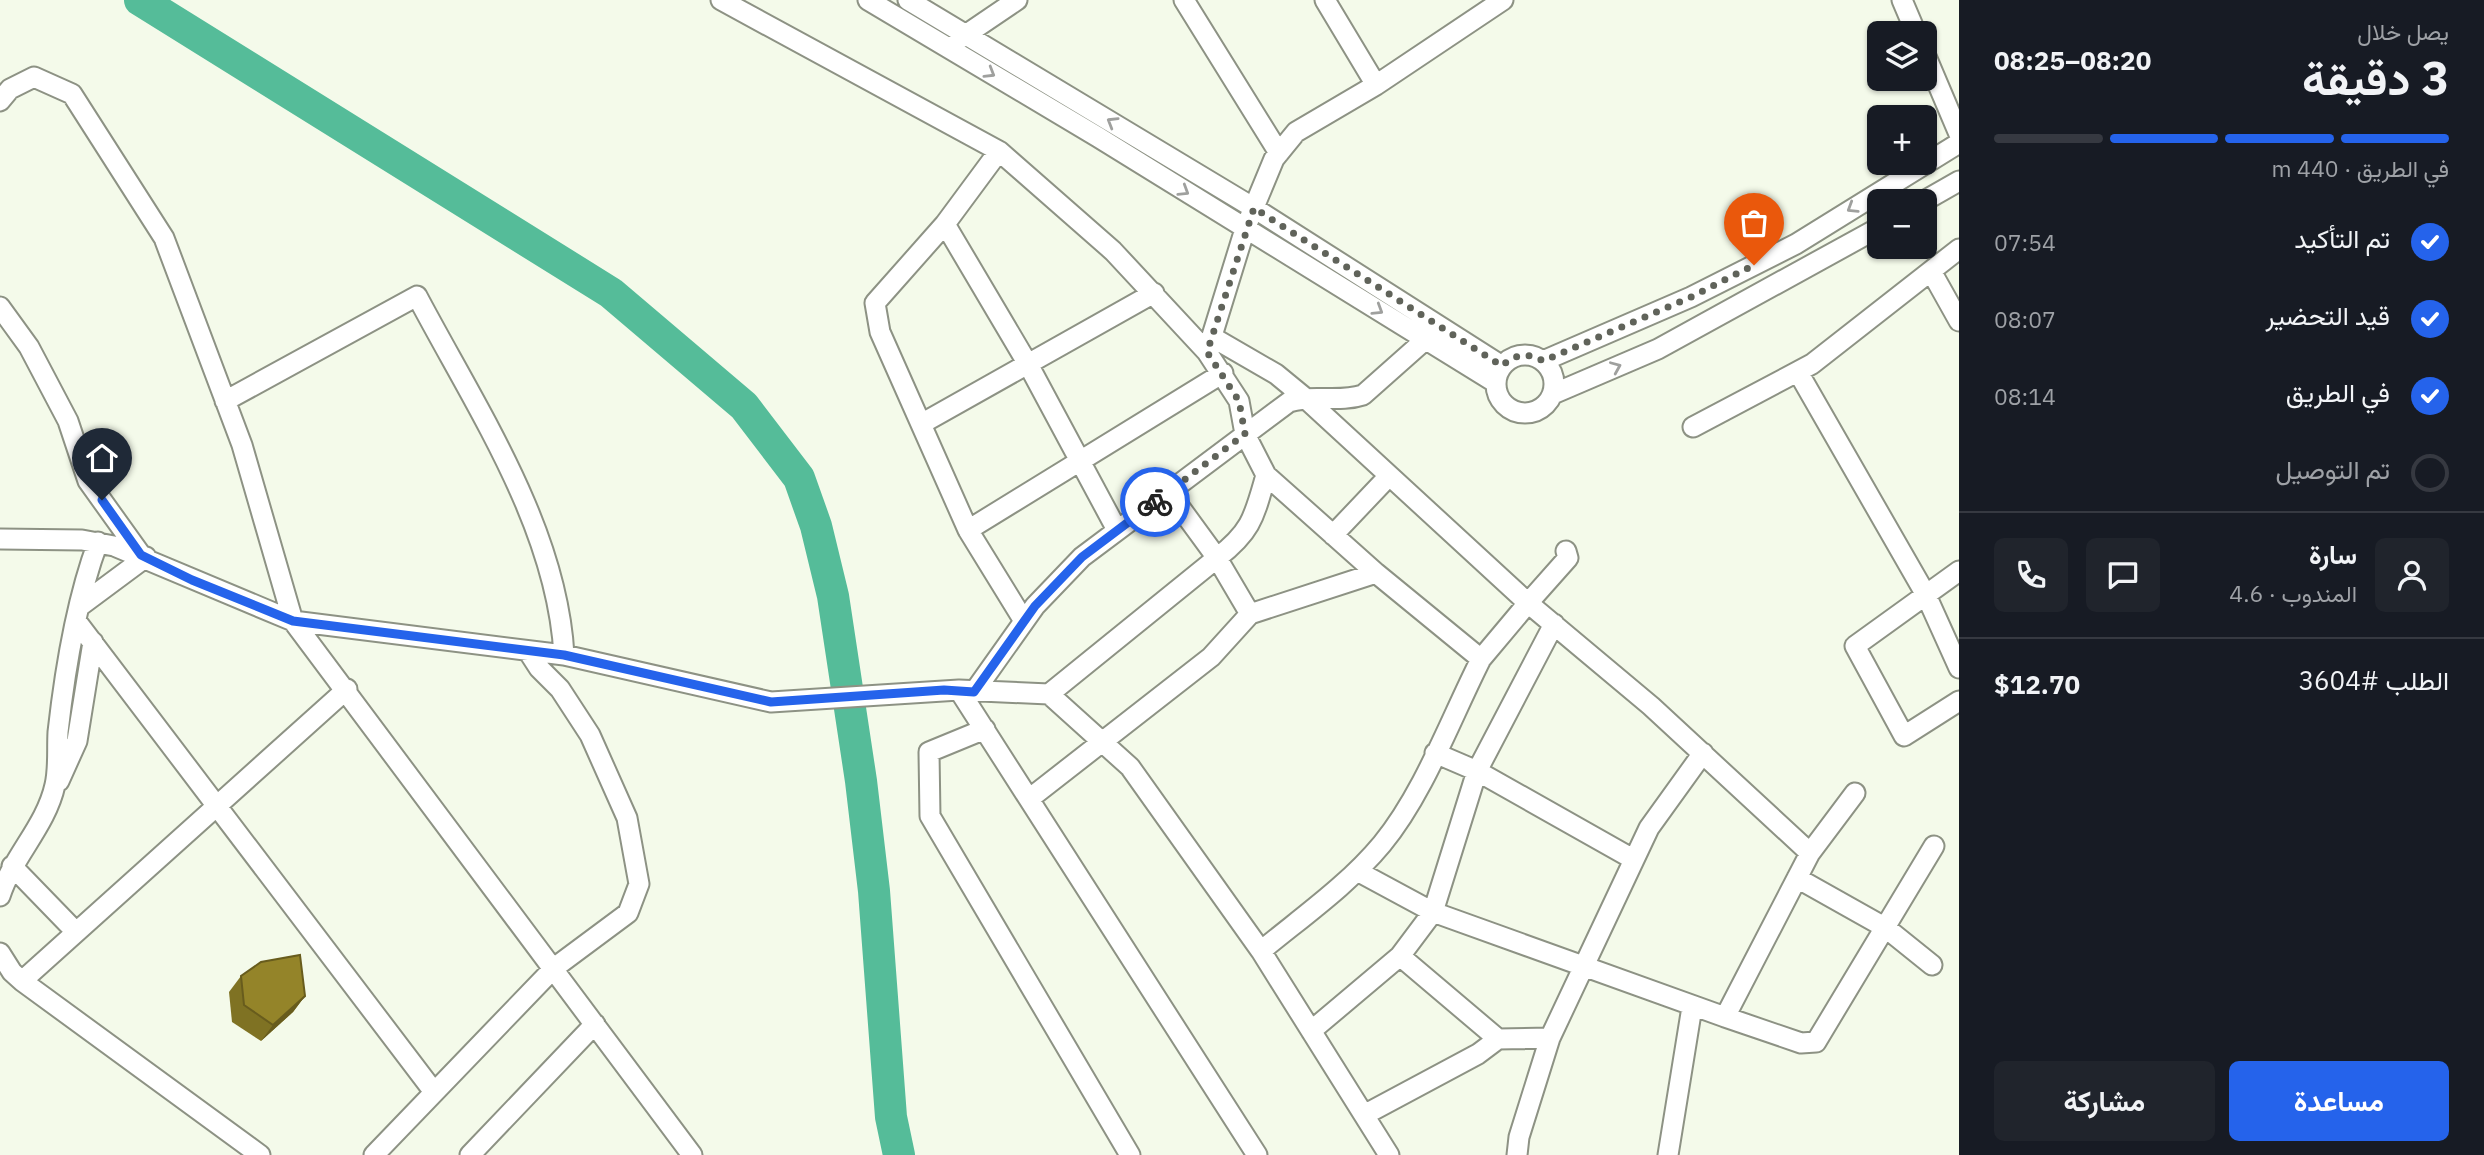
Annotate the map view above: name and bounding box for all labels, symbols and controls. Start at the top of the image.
text: يصل خلال [2357,16,2449,46]
map controls [1867,21,1937,259]
button: layers [1867,21,1937,91]
text: 08:20–08:25 [1994,43,2151,77]
text: 3 دقيقة [2302,48,2449,108]
one-way arrow [982,64,995,77]
button: + [1867,105,1937,175]
one-way arrow [1106,117,1119,130]
text: في الطريق · 440 m [2272,153,2449,183]
one-way arrow [1177,182,1190,195]
button: − [1867,189,1937,259]
pin [1724,193,1784,265]
one-way arrow [1847,200,1860,213]
icon: bag [1735,204,1773,242]
text: تم التأكيد [2294,221,2390,255]
icon: check [2411,223,2449,261]
text: 07:54 [1994,227,2056,257]
text: قيد التحضير [2265,298,2390,332]
icon: check [2411,300,2449,338]
one-way arrow [1370,302,1383,315]
text: 08:07 [1994,304,2056,334]
one-way arrow [1608,361,1621,375]
text: في الطريق [2286,375,2390,409]
icon: check [2411,377,2449,415]
text: 08:14 [1994,381,2056,411]
pin [72,428,132,500]
icon: home [83,439,121,477]
text: تم التوصيل [2276,452,2390,486]
courier [1120,467,1190,537]
icon: bike [1136,483,1174,521]
text: سارة [2309,537,2357,571]
button: phone [1994,538,2068,612]
button: chat [2086,538,2160,612]
button: person [2375,538,2449,612]
text: المندوب · 4.6 [2229,578,2357,608]
text: الطلب #3604 [2298,663,2449,697]
text: $12.70 [1994,667,2080,701]
button: مشاركة [1994,1061,2215,1141]
button: مساعدة [2229,1061,2449,1141]

